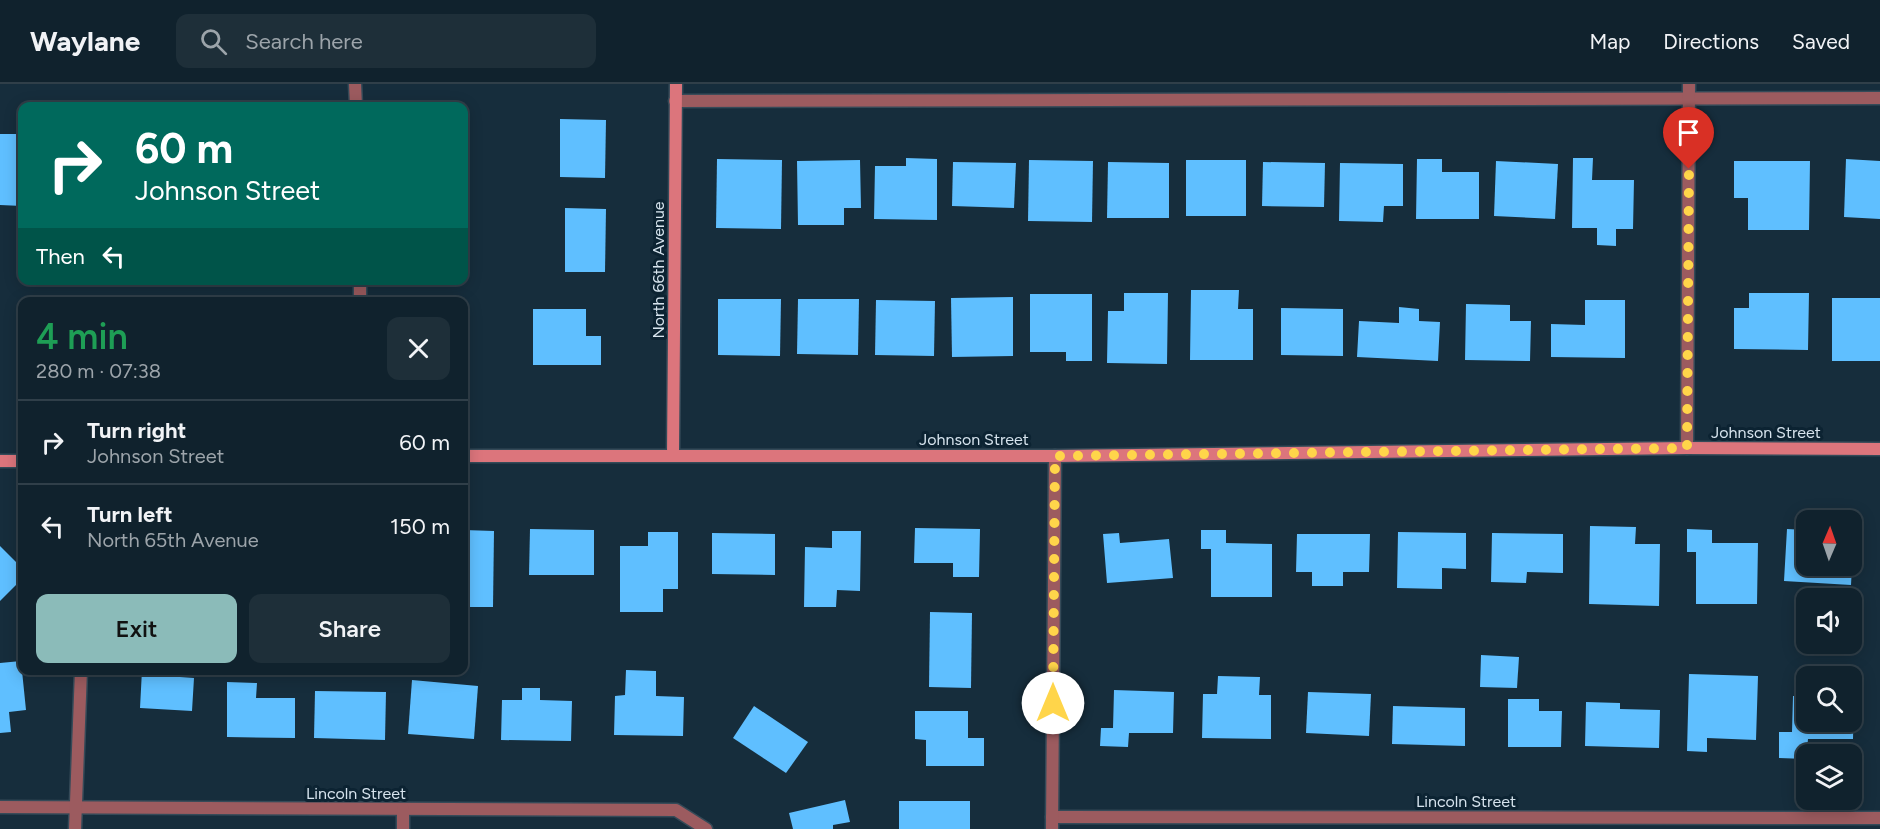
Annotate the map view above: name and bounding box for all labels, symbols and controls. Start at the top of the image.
search box [176,14,596,68]
text: Waylane [30,24,140,58]
icon: search [197,25,230,58]
text: Search here [245,28,363,55]
text: Map [1589,29,1630,54]
text: Directions [1663,29,1759,54]
text: Saved [1792,29,1850,54]
pin [1663,107,1714,169]
icon: arrive [1672,116,1705,149]
text: 60 m [135,123,233,174]
icon: right [36,126,114,204]
text: Johnson Street [135,174,320,207]
street label: North 66th Avenue [649,201,668,339]
icon: left [97,240,130,273]
text: Then [36,243,85,270]
text: 4 min [36,315,128,358]
button: close [387,317,450,380]
text: 280 m · 07:38 [36,359,161,383]
text: Turn right [87,417,186,444]
street label: Johnson Street [1711,423,1821,442]
icon: right [36,426,69,459]
text: 60 m [399,429,450,456]
street label: Johnson Street [919,430,1029,449]
text: Johnson Street [87,444,224,468]
text: Turn left [87,501,173,528]
icon: left [36,510,69,543]
north arrow [1796,510,1862,576]
map controls [1796,510,1862,810]
text: 150 m [390,513,450,540]
text: North 65th Avenue [87,528,259,552]
button: sound [1796,588,1862,654]
button: Exit [36,594,237,663]
button: Share [249,594,450,663]
button: search [1796,666,1862,732]
position arrow [1021,671,1085,735]
button: layers [1796,744,1862,810]
street label: Lincoln Street [306,784,406,803]
street label: Lincoln Street [1416,792,1516,811]

